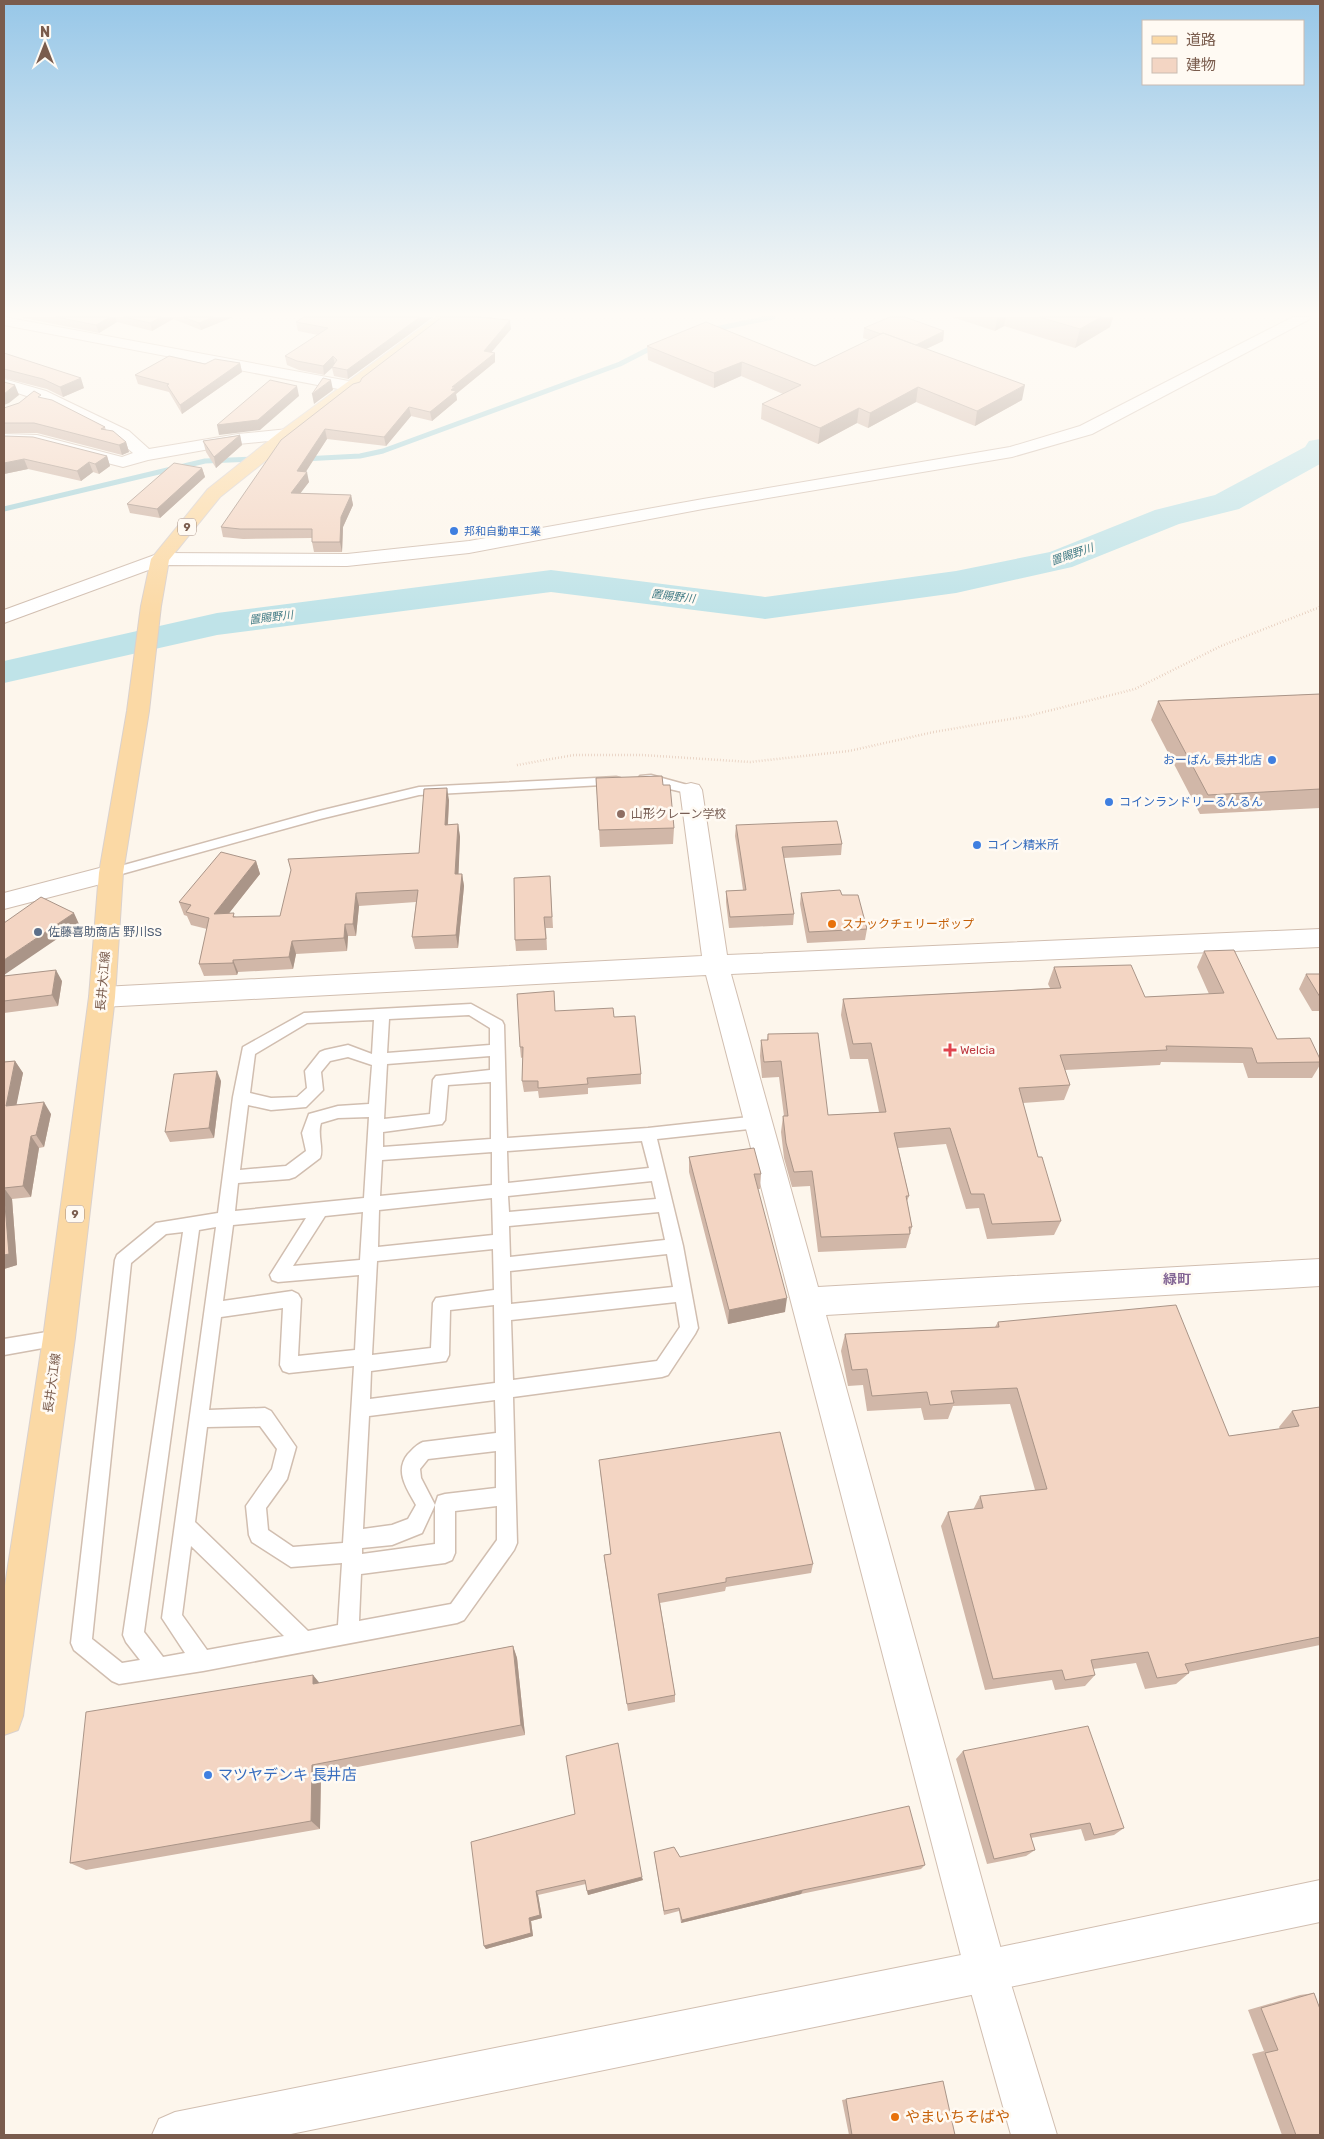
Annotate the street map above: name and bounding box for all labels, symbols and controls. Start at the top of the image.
north arrow [20,20,70,70]
legend [1142,20,1304,85]
text: N [40,24,50,41]
text: 道路 [1186,31,1216,49]
text: 建物 [1186,56,1216,74]
road number: 9 [178,518,196,536]
marker: 邦和自動車工業 [448,525,460,537]
place label: 邦和自動車工業 [464,525,541,538]
water label: 置賜野川 [1049,541,1096,568]
water label: 置賜野川 [650,587,697,606]
water label: 置賜野川 [248,608,295,627]
place label: おーばん 長井北店 [1163,753,1262,767]
marker: おーばん 長井北店 [1266,754,1278,766]
place label: コインランドリーるんるん [1119,795,1263,809]
marker: コインランドリーるんるん [1103,796,1115,808]
place label: 山形クレーン学校 [631,807,726,821]
marker: 山形クレーン学校 [615,808,627,820]
place label: コイン精米所 [987,838,1059,852]
marker: コイン精米所 [971,839,983,851]
place label: スナックチェリーポップ [842,917,974,931]
marker: スナックチェリーポップ [826,918,838,930]
place label: 佐藤喜助商店 野川SS [48,925,162,939]
marker: 佐藤喜助商店 野川SS [32,926,44,938]
street label: 長井大江線 [93,950,113,1012]
place label: Welcia [960,1043,995,1057]
marker: Welcia [944,1044,956,1056]
road number: 9 [66,1206,84,1222]
district label: 緑町 [1163,1271,1191,1288]
street label: 長井大江線 [41,1352,63,1414]
place label: マツヤデンキ 長井店 [218,1766,357,1784]
marker: マツヤデンキ 長井店 [202,1769,214,1781]
place label: やまいちそばや [905,2108,1010,2126]
marker: やまいちそばや [889,2111,901,2123]

